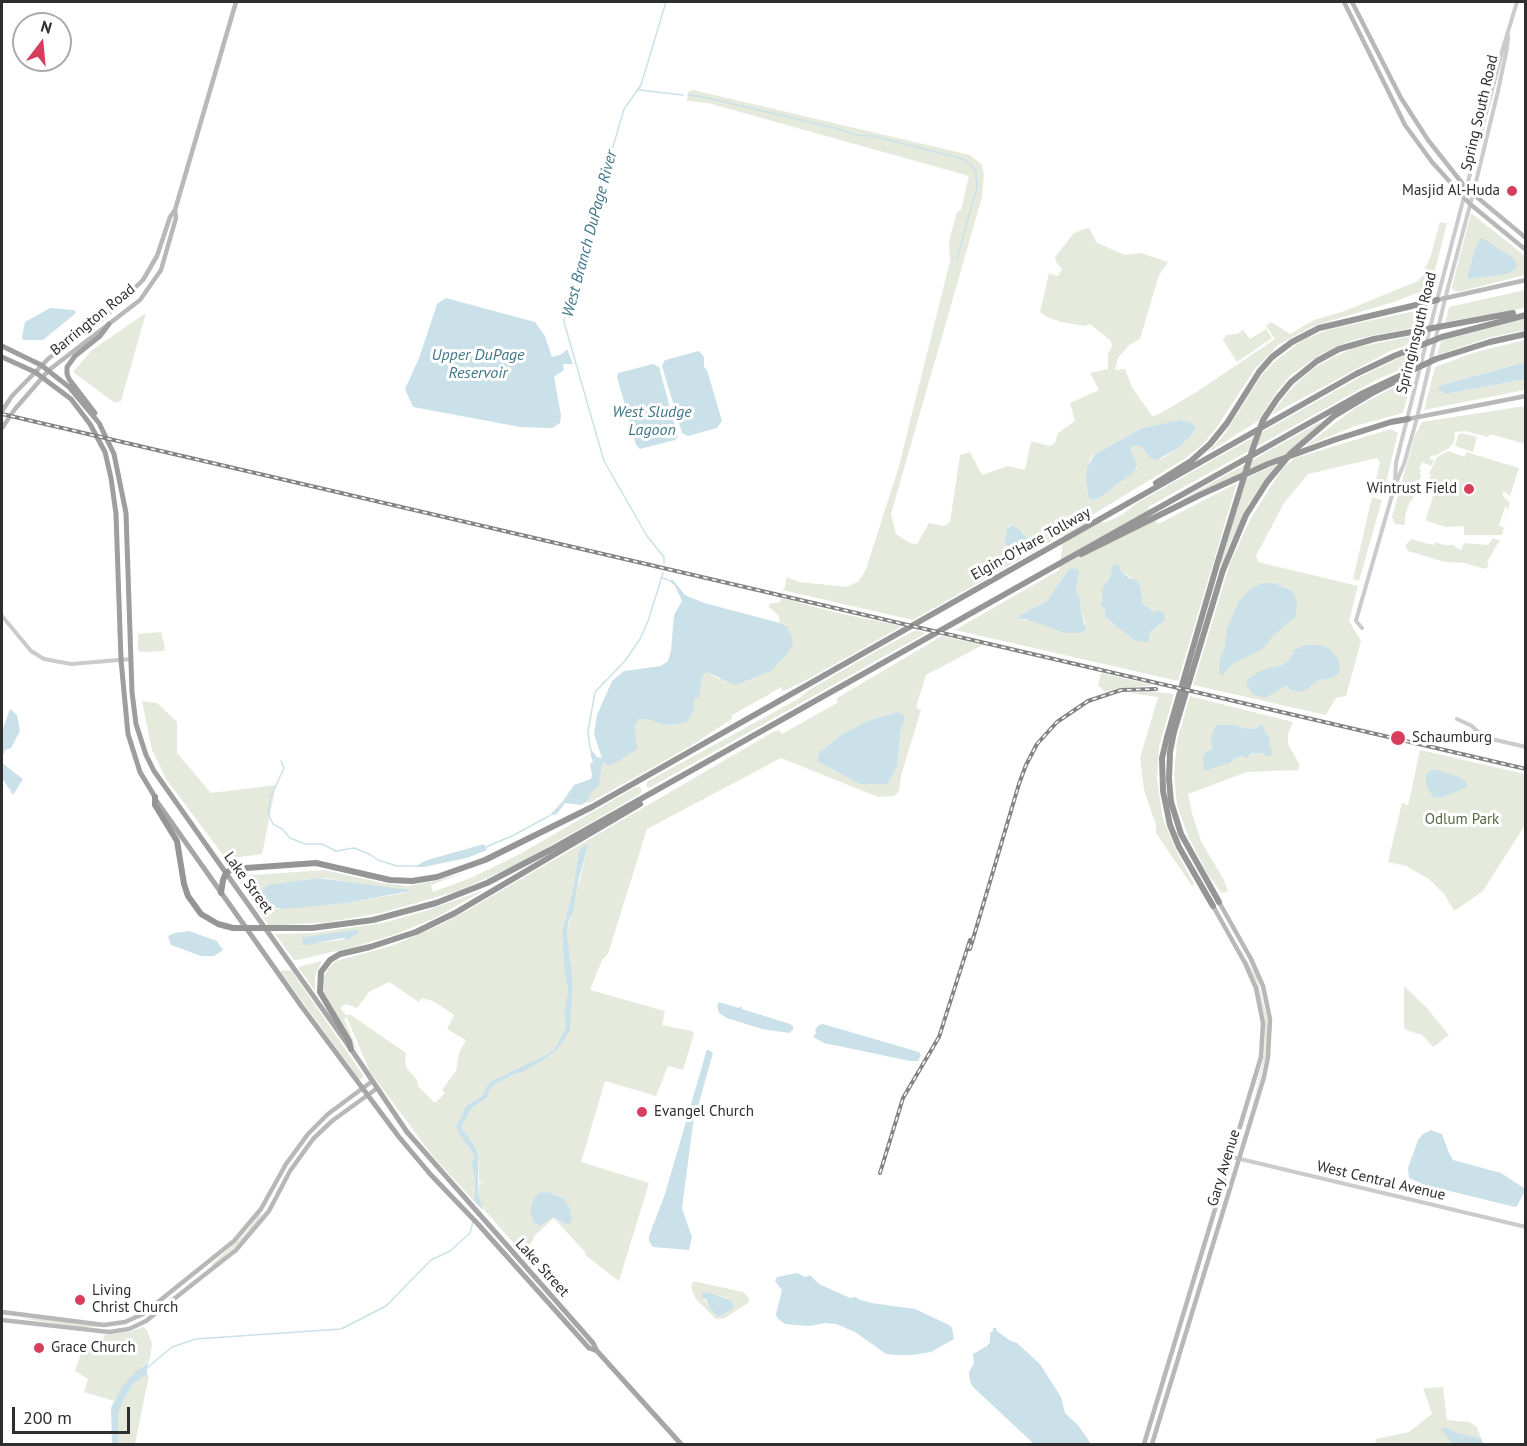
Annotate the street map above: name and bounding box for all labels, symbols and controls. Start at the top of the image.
north arrow [12,12,72,72]
text: N [39,16,54,38]
street label: Spring South Road [1458,53,1502,173]
water label: West Branch DuPage River [559,149,621,319]
place label: Masjid Al-Huda [1402,182,1500,200]
marker: Masjid Al-Huda [1505,184,1519,198]
street label: Springinsguth Road [1393,270,1441,396]
street label: Barrington Road [47,280,139,360]
water label: Upper DuPage Reservoir [432,345,524,383]
water label: West Sludge Lagoon [612,402,692,440]
place label: Wintrust Field [1367,480,1457,498]
marker: Wintrust Field [1462,482,1476,496]
street label: Elgin-O'Hare Tollway [968,504,1094,584]
marker: Schaumburg [1389,729,1407,747]
place label: Schaumburg [1412,729,1492,747]
park label: Odlum Park [1425,811,1499,829]
street label: Lake Street [220,849,276,917]
place label: Evangel Church [654,1103,754,1121]
marker: Evangel Church [635,1105,649,1119]
street label: Gary Avenue [1204,1127,1244,1209]
street label: West Central Avenue [1315,1157,1447,1205]
street label: Lake Street [511,1235,573,1301]
place label: Living Christ Church [92,1282,178,1317]
marker: Living Christ Church [73,1293,87,1307]
place label: Grace Church [51,1339,136,1357]
marker: Grace Church [32,1341,46,1355]
scale bar [15,1395,134,1433]
text: 200 m [23,1406,72,1429]

